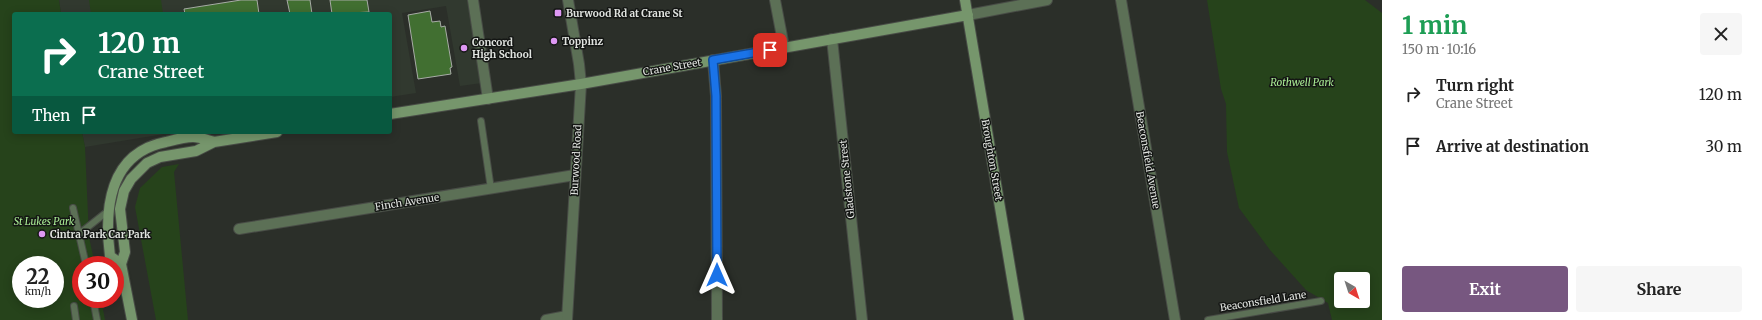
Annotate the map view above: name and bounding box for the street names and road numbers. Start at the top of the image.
street label: Crane Street [642,55,702,79]
street label: Beaconsfield Avenue [1133,110,1163,210]
street label: Broughton Street [978,118,1006,202]
street label: Burwood Road [568,124,584,196]
street label: Gladstone Street [836,139,858,219]
street label: Finch Avenue [374,191,440,213]
street label: Beaconsfield Lane [1219,288,1307,314]

